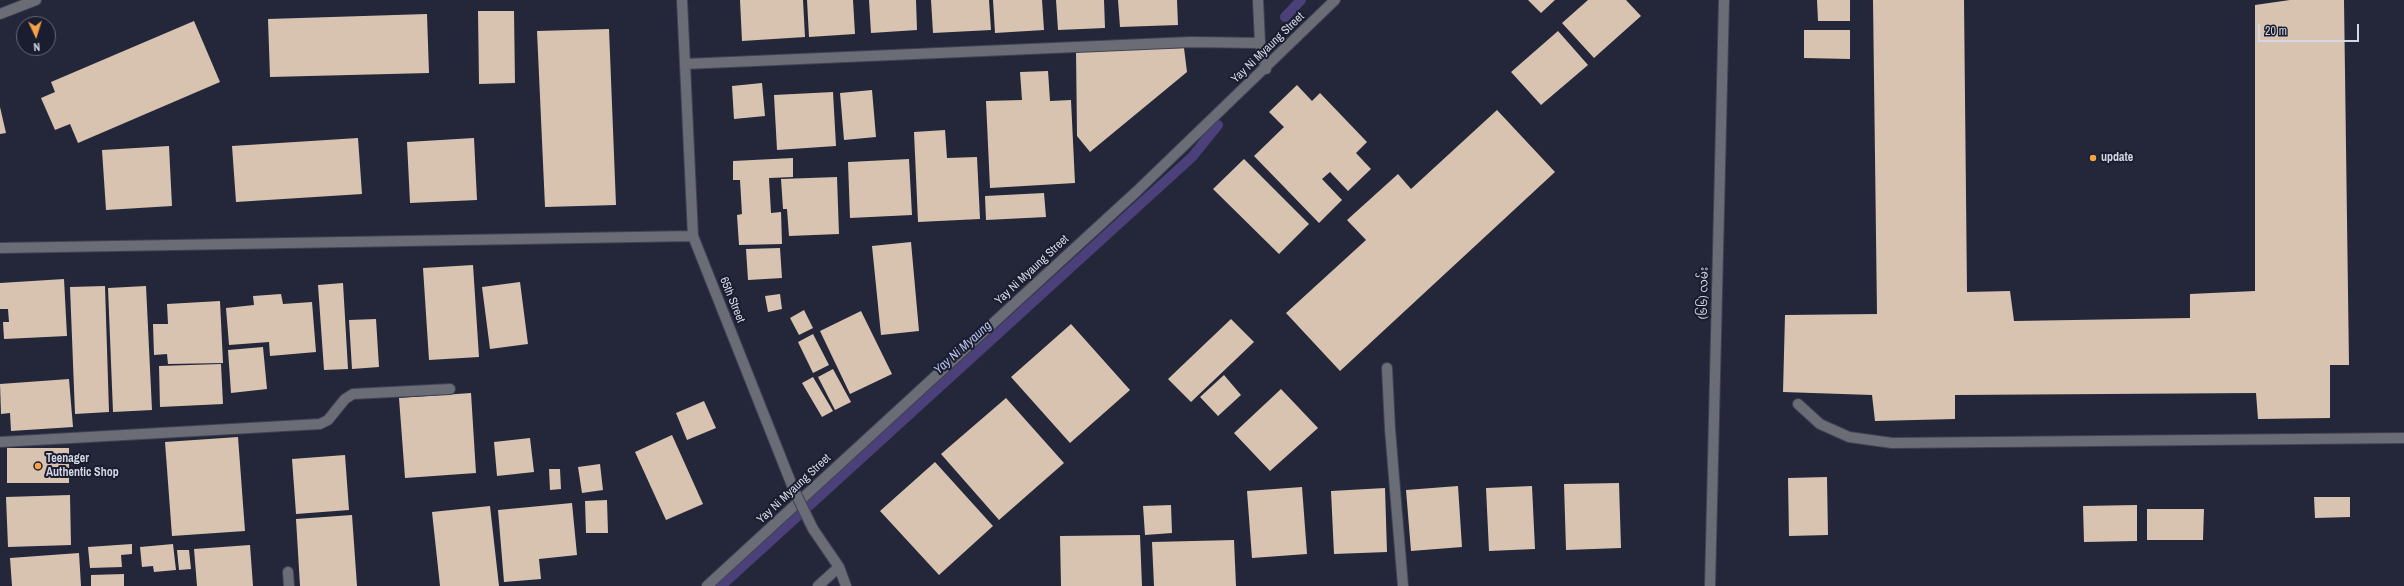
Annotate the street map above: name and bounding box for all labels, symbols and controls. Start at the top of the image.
street label: Yay Ni Myaung Street [1229,10,1307,86]
north arrow [16,16,56,56]
scale bar [2260,16,2361,42]
text: 20 m [2265,23,2287,39]
text: N [33,40,41,54]
place label: update [2101,151,2133,165]
marker: update [2088,153,2098,163]
street label: Yay Ni Myaung Street [992,232,1072,308]
street label: (၆၆) လမ်း [1696,267,1712,319]
street label: 65th Street [716,275,748,325]
water label: Yay Ni Myaung [931,318,995,378]
street label: Yay Ni Myaung Street [754,451,834,527]
place label: Teenager Authentic Shop [46,452,119,480]
marker: Teenager Authentic Shop [33,461,43,471]

